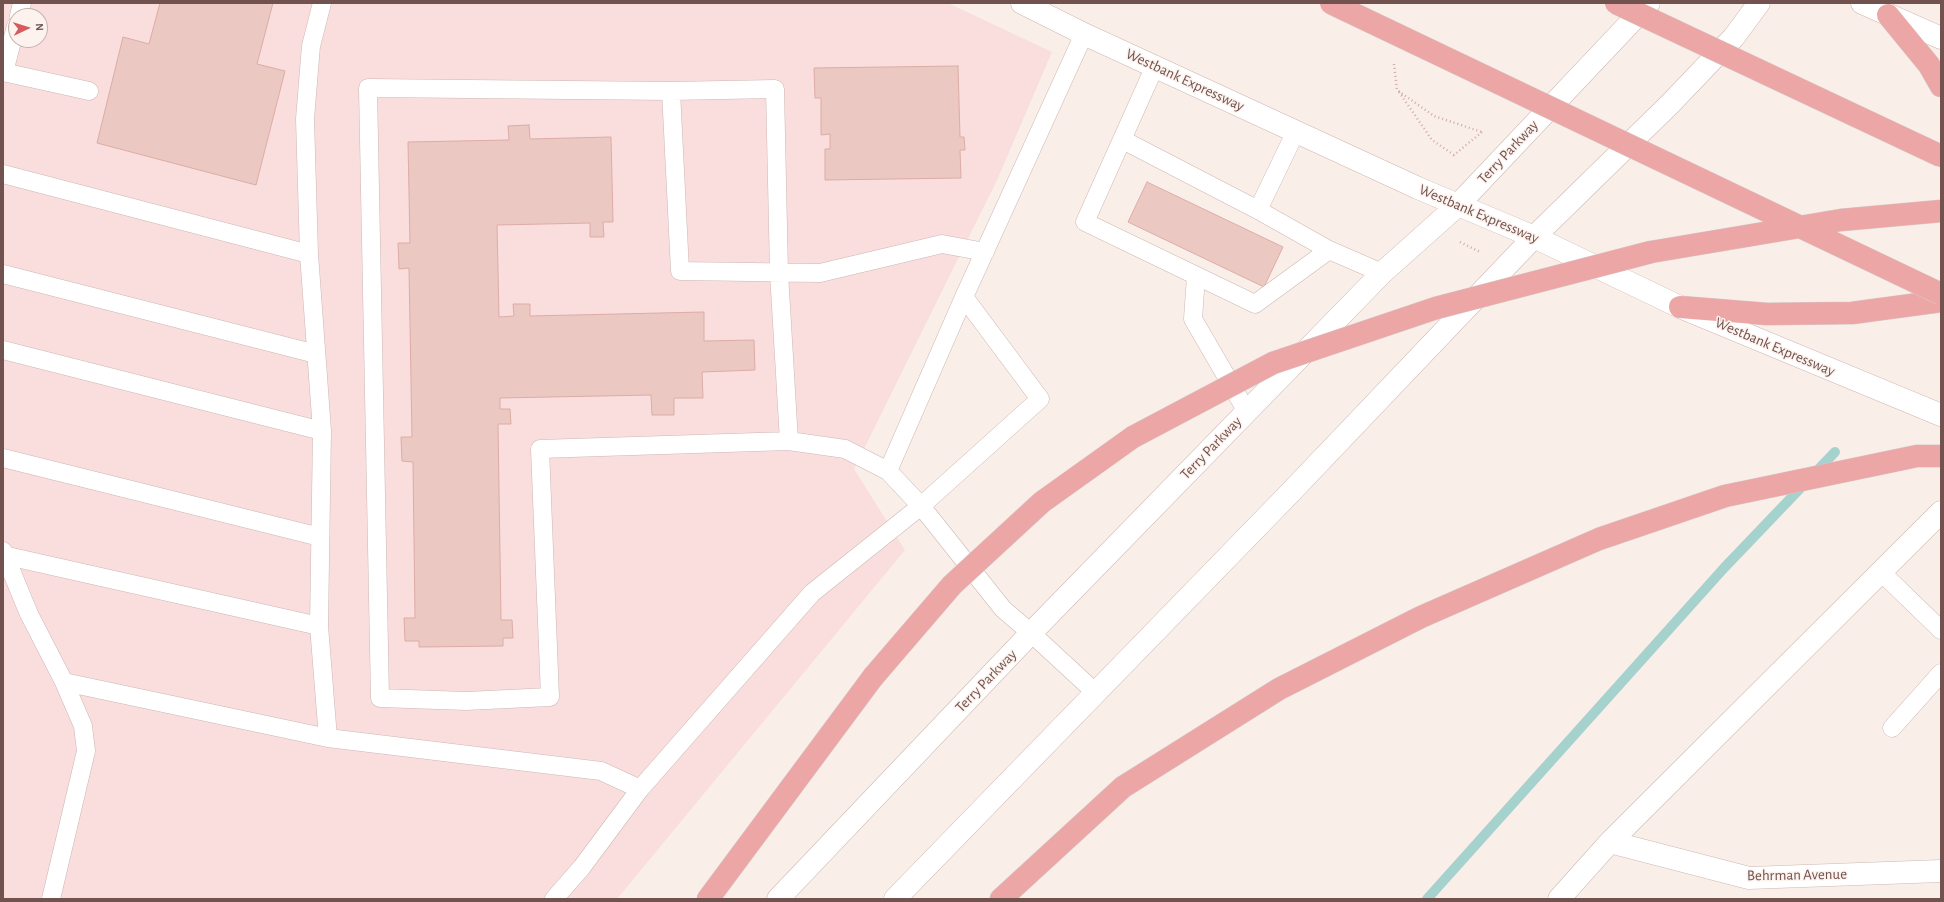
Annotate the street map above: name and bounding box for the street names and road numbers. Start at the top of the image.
street label: Westbank Expressway [1123,45,1247,115]
street label: Terry Parkway [1474,116,1542,188]
street label: Westbank Expressway [1416,181,1542,247]
street label: Westbank Expressway [1712,314,1838,380]
street label: Terry Parkway [1176,413,1246,483]
street label: Terry Parkway [951,646,1021,716]
street label: Behrman Avenue [1747,865,1847,885]

